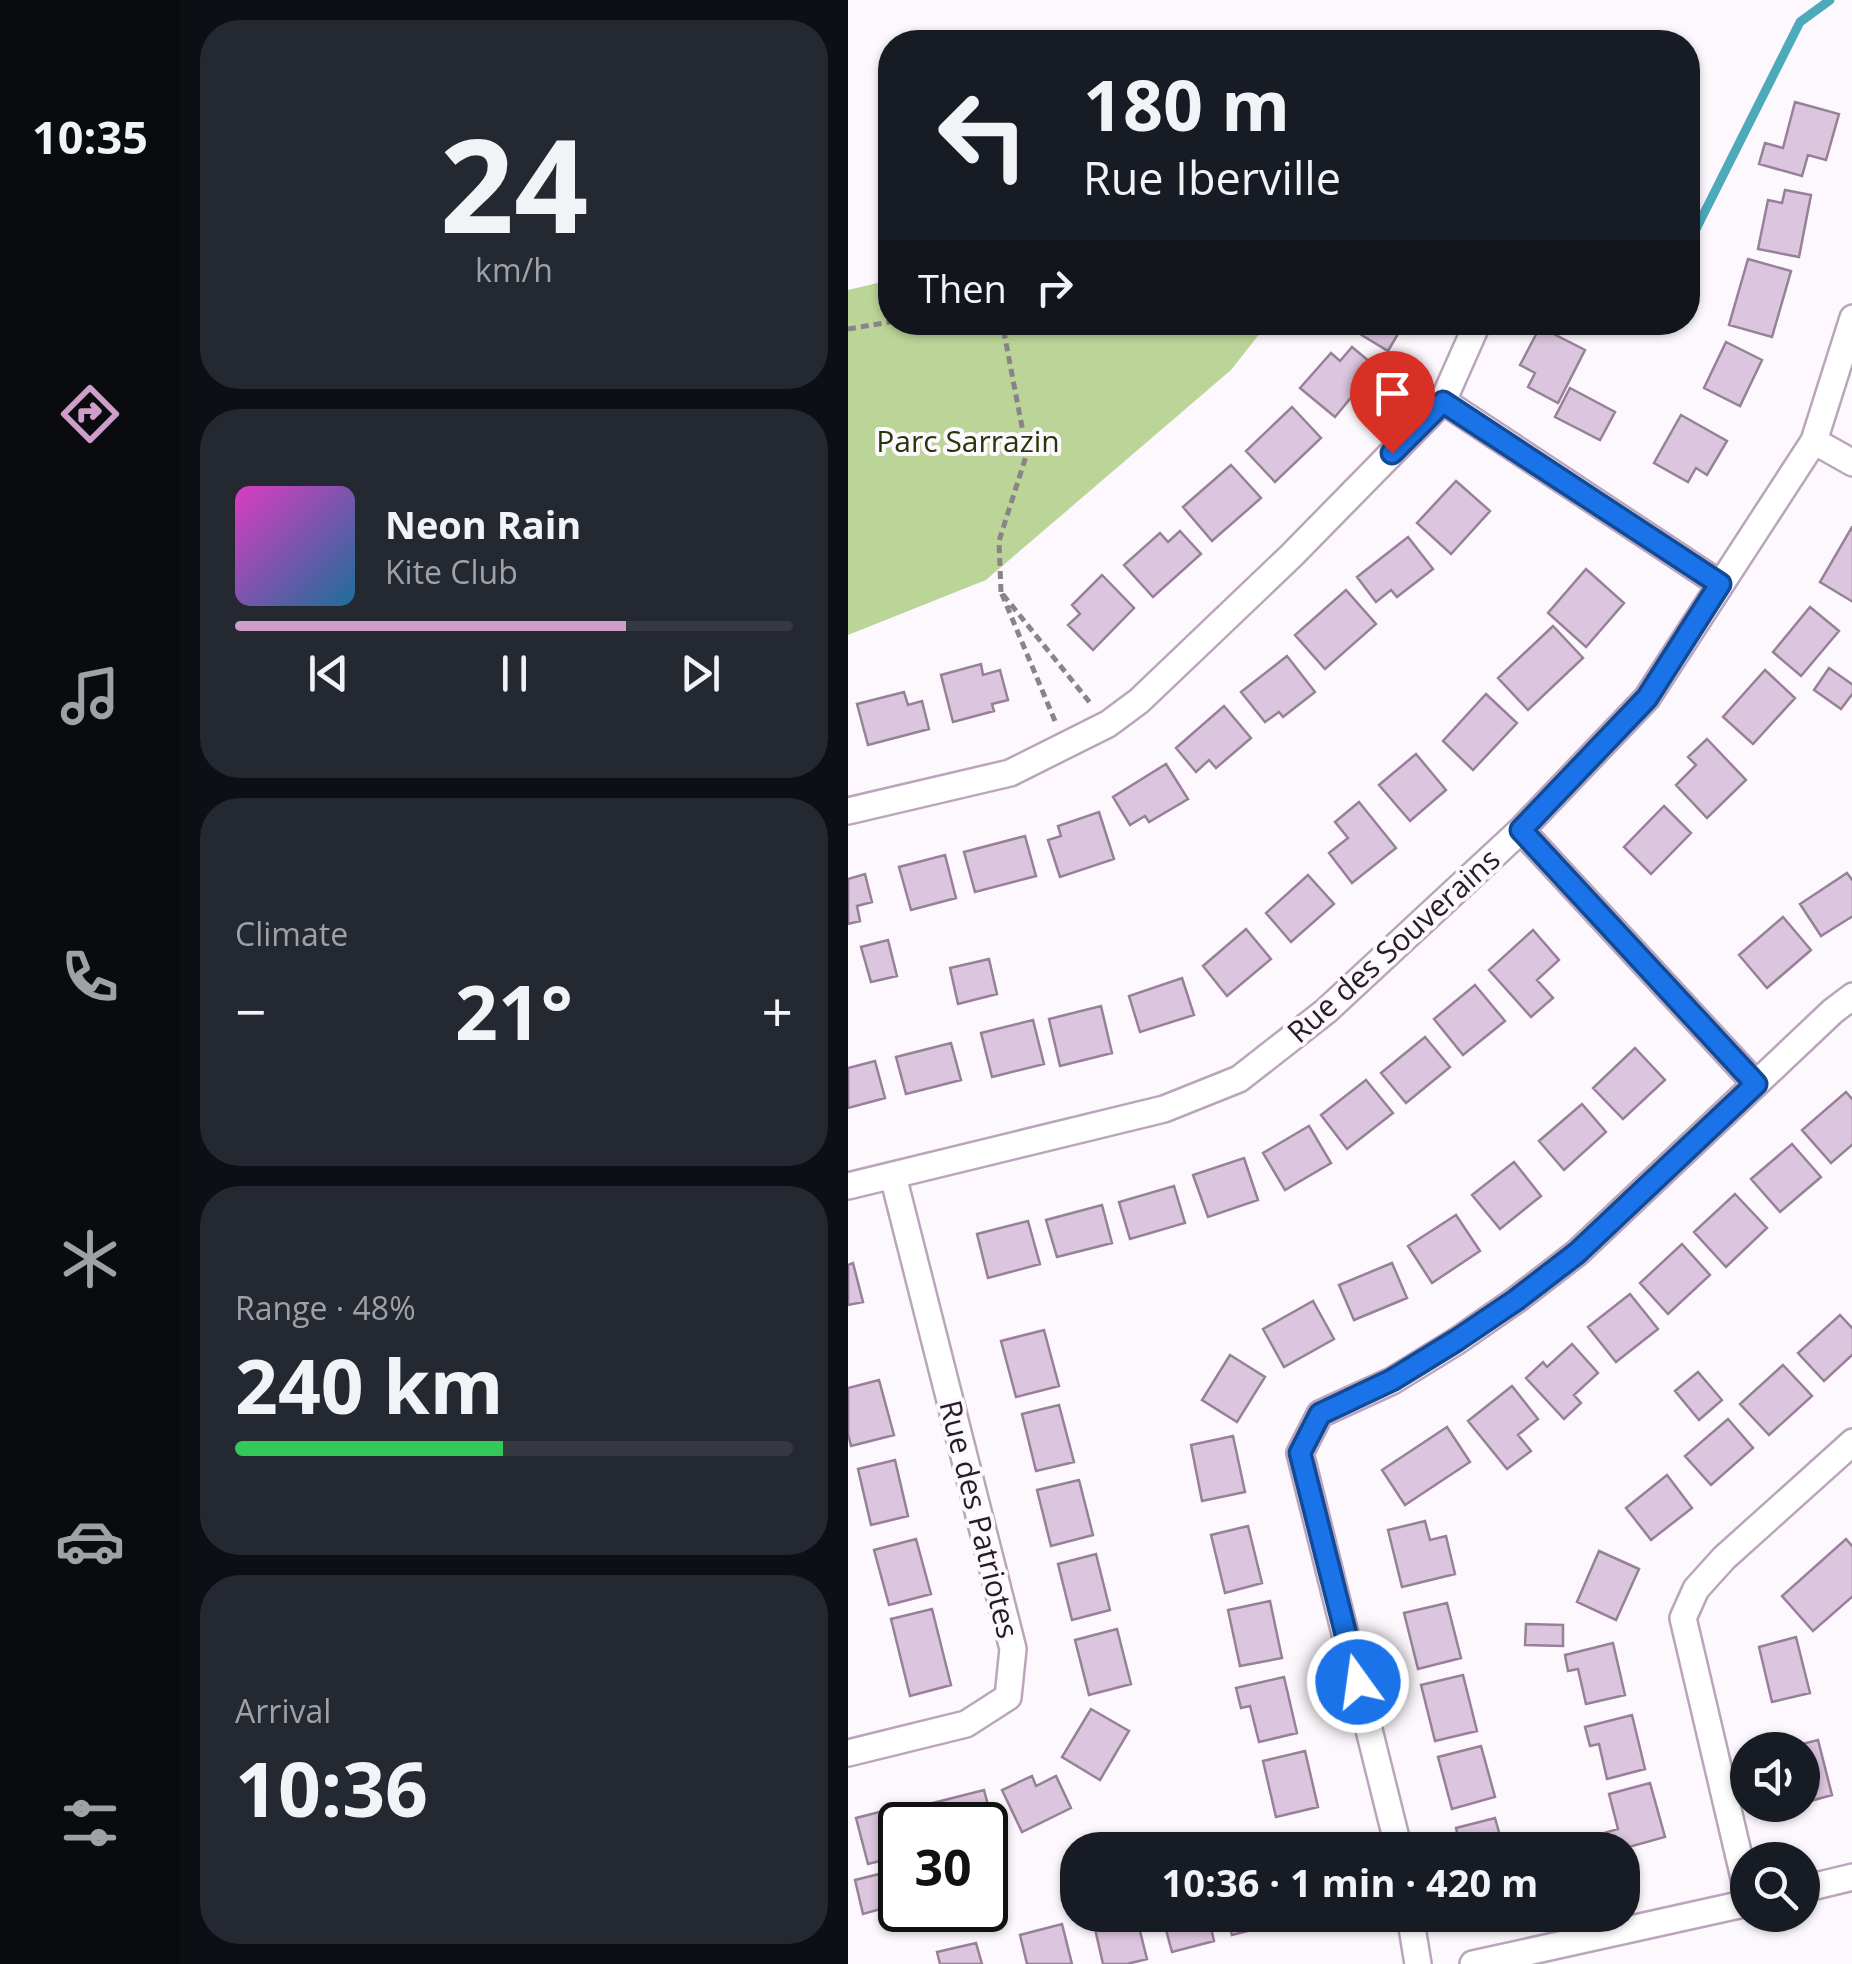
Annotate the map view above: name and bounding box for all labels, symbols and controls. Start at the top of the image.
text: 180 m [1083,56,1290,152]
icon: left [918,70,1048,200]
text: 24 [440,94,588,271]
text: 10:35 [32,106,148,167]
text: Rue Iberville [1083,147,1341,208]
text: km/h [475,248,553,291]
icon: right [1027,260,1082,315]
text: Then [918,262,1007,314]
pin [1350,351,1435,454]
icon: arrive [1365,366,1420,421]
icon: directions [55,379,125,449]
park label: Parc Sarrazin [876,420,1060,461]
text: Neon Rain [385,498,581,550]
text: Kite Club [385,550,518,593]
icon: previous [301,646,356,701]
icon: pause [487,646,542,701]
icon: next [673,646,728,701]
icon: music [55,661,125,731]
street label: Rue des Souverains [1278,839,1508,1051]
text: Climate [235,912,348,955]
icon: phone [55,942,125,1012]
text: 21° [455,960,573,1062]
text: − [235,973,266,1048]
text: + [762,973,793,1048]
icon: climate [55,1224,125,1294]
text: Range · 48% [235,1286,416,1329]
text: 240 km [235,1334,503,1436]
street label: Rue des Patriotes [931,1396,1029,1642]
icon: car [55,1506,125,1576]
position arrow [1306,1630,1410,1734]
text: Arrival [235,1689,331,1732]
map controls [1730,1732,1820,1932]
button: sound [1730,1732,1820,1822]
text: 10:36 [235,1737,428,1839]
icon: filters [55,1788,125,1858]
speed limit sign: 30 [878,1802,1008,1932]
button: search [1730,1842,1820,1932]
text: 10:36 · 1 min · 420 m [1162,1856,1538,1908]

